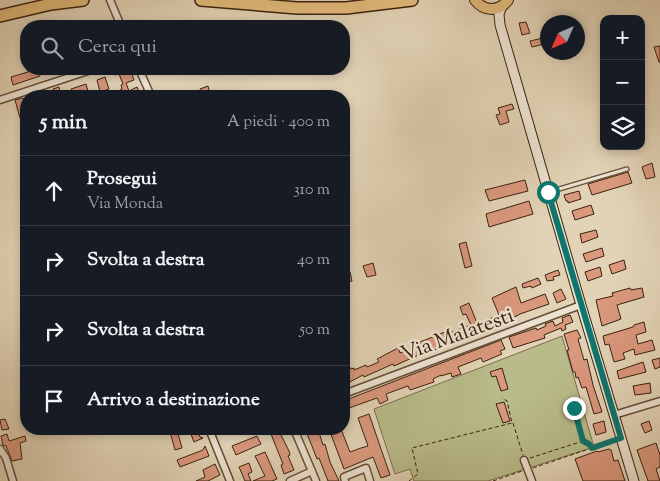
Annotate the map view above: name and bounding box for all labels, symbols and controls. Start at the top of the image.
north arrow [540,15,585,60]
map controls [600,15,645,150]
button: + [600,15,645,60]
search box [20,20,350,75]
icon: search [38,34,66,62]
text: Cerca qui [78,34,157,61]
button: − [600,60,645,105]
button: layers [600,105,645,150]
text: 5 min [40,108,87,138]
text: A piedi · 400 m [227,111,330,134]
text: Prosegui [87,166,157,193]
icon: ahead [40,177,68,205]
text: 310 m [293,179,330,202]
route start [537,181,560,204]
text: Via Monda [87,193,163,216]
icon: right [40,247,68,275]
text: Svolta a destra [87,247,204,274]
text: 40 m [297,249,330,272]
street label: Via Malatesti [397,302,519,370]
icon: right [40,317,68,345]
text: Svolta a destra [87,317,204,344]
text: 50 m [299,319,330,342]
icon: arrive [40,387,68,415]
text: Arrivo a destinazione [87,387,260,414]
route end [563,397,586,420]

